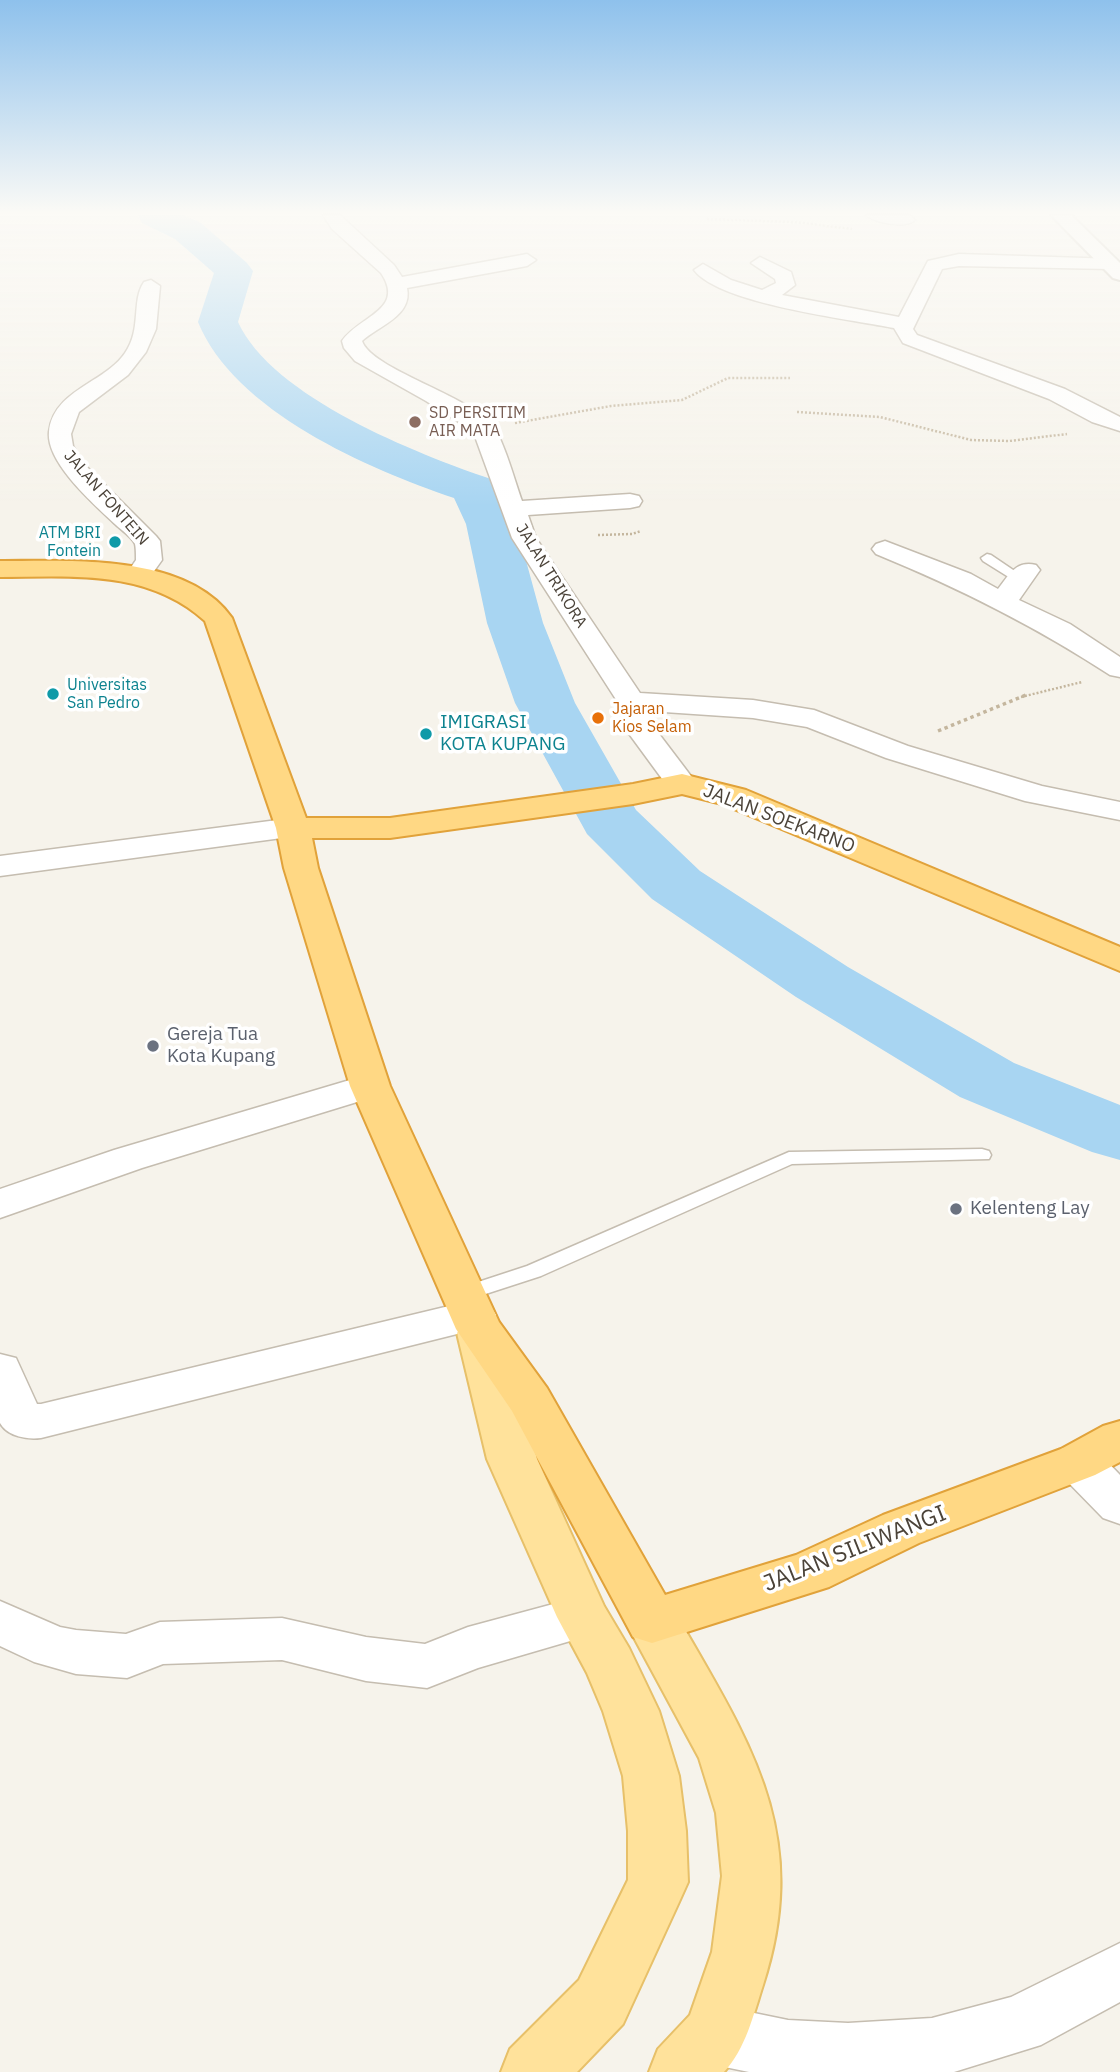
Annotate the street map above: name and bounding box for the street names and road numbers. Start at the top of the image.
street label: JALAN FONTEIN [60,447,152,549]
street label: JALAN TRIKORA [511,520,591,632]
street label: JALAN SOEKARNO [700,780,858,858]
street label: JALAN SILIWANGI [760,1500,950,1598]

